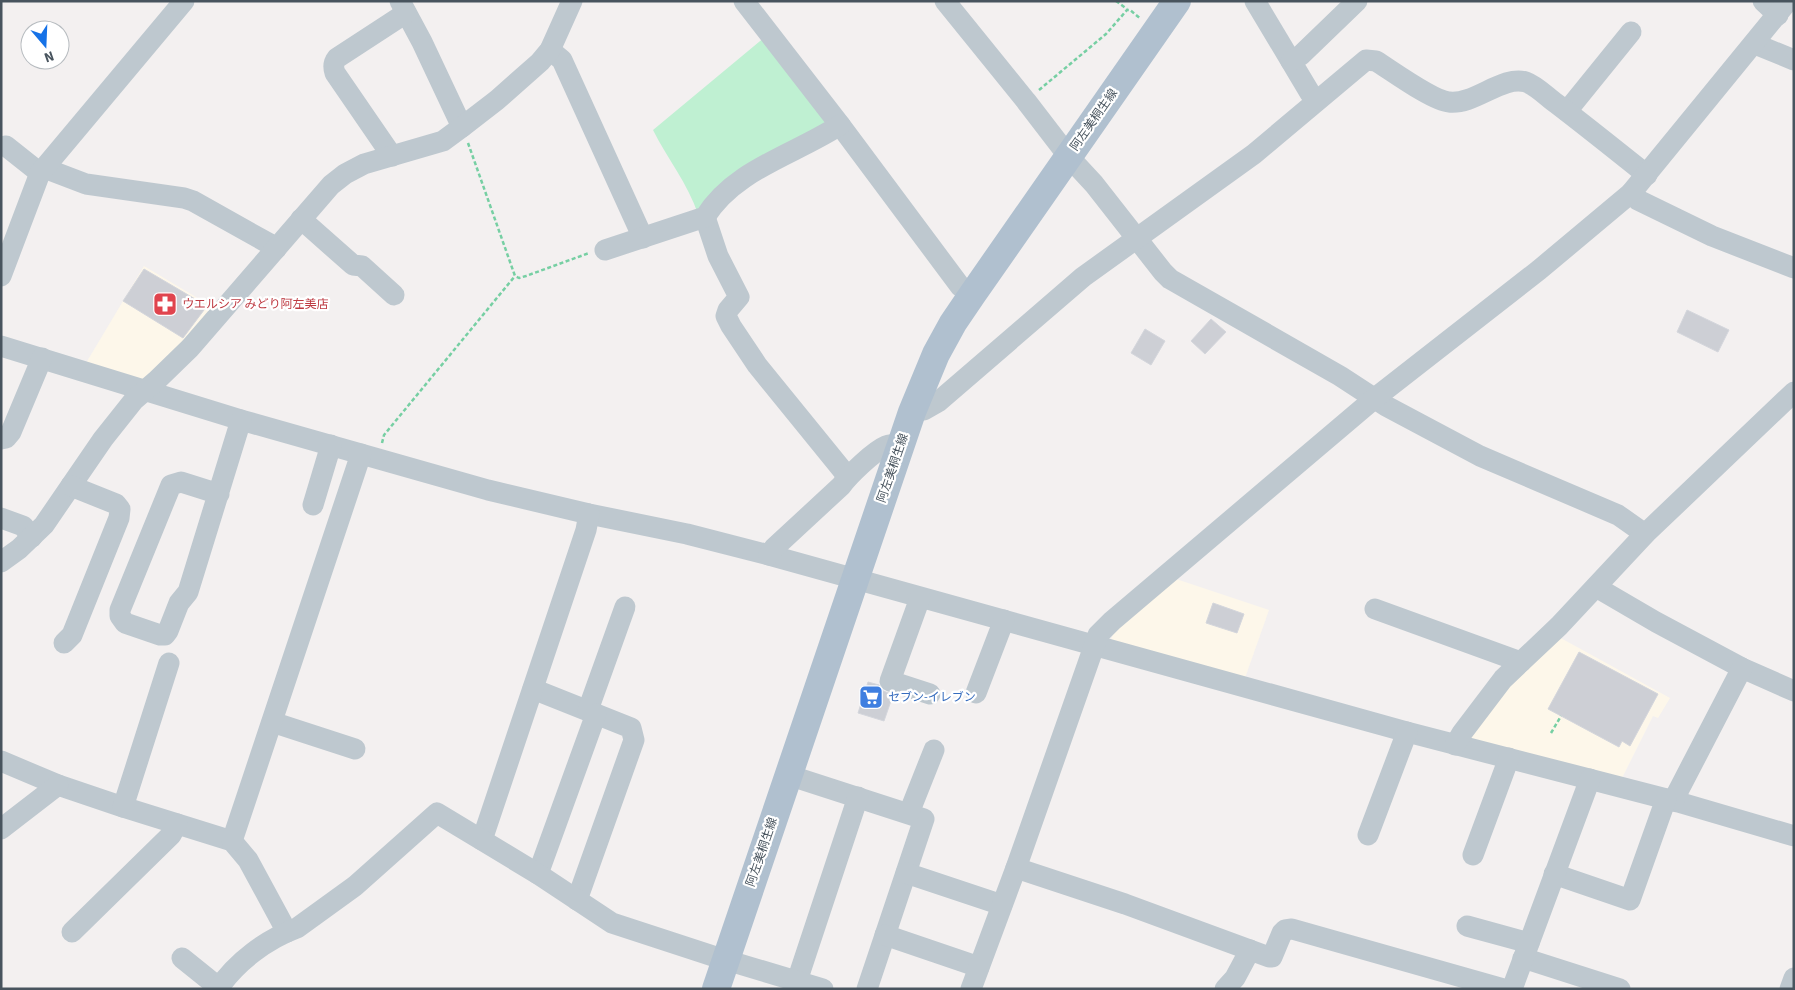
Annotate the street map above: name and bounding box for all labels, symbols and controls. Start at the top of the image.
north arrow [20,20,70,70]
text: N [41,45,57,67]
street label: 阿左美桐生線 [1066,86,1122,154]
pharmacy icon: ウエルシア みどり阿左美店 [152,291,178,317]
place label: ウエルシア みどり阿左美店 [182,296,328,313]
street label: 阿左美桐生線 [873,431,913,505]
supermarket icon: セブン-イレブン [858,684,884,710]
place label: セブン-イレブン [888,689,976,706]
street label: 阿左美桐生線 [742,815,782,889]

